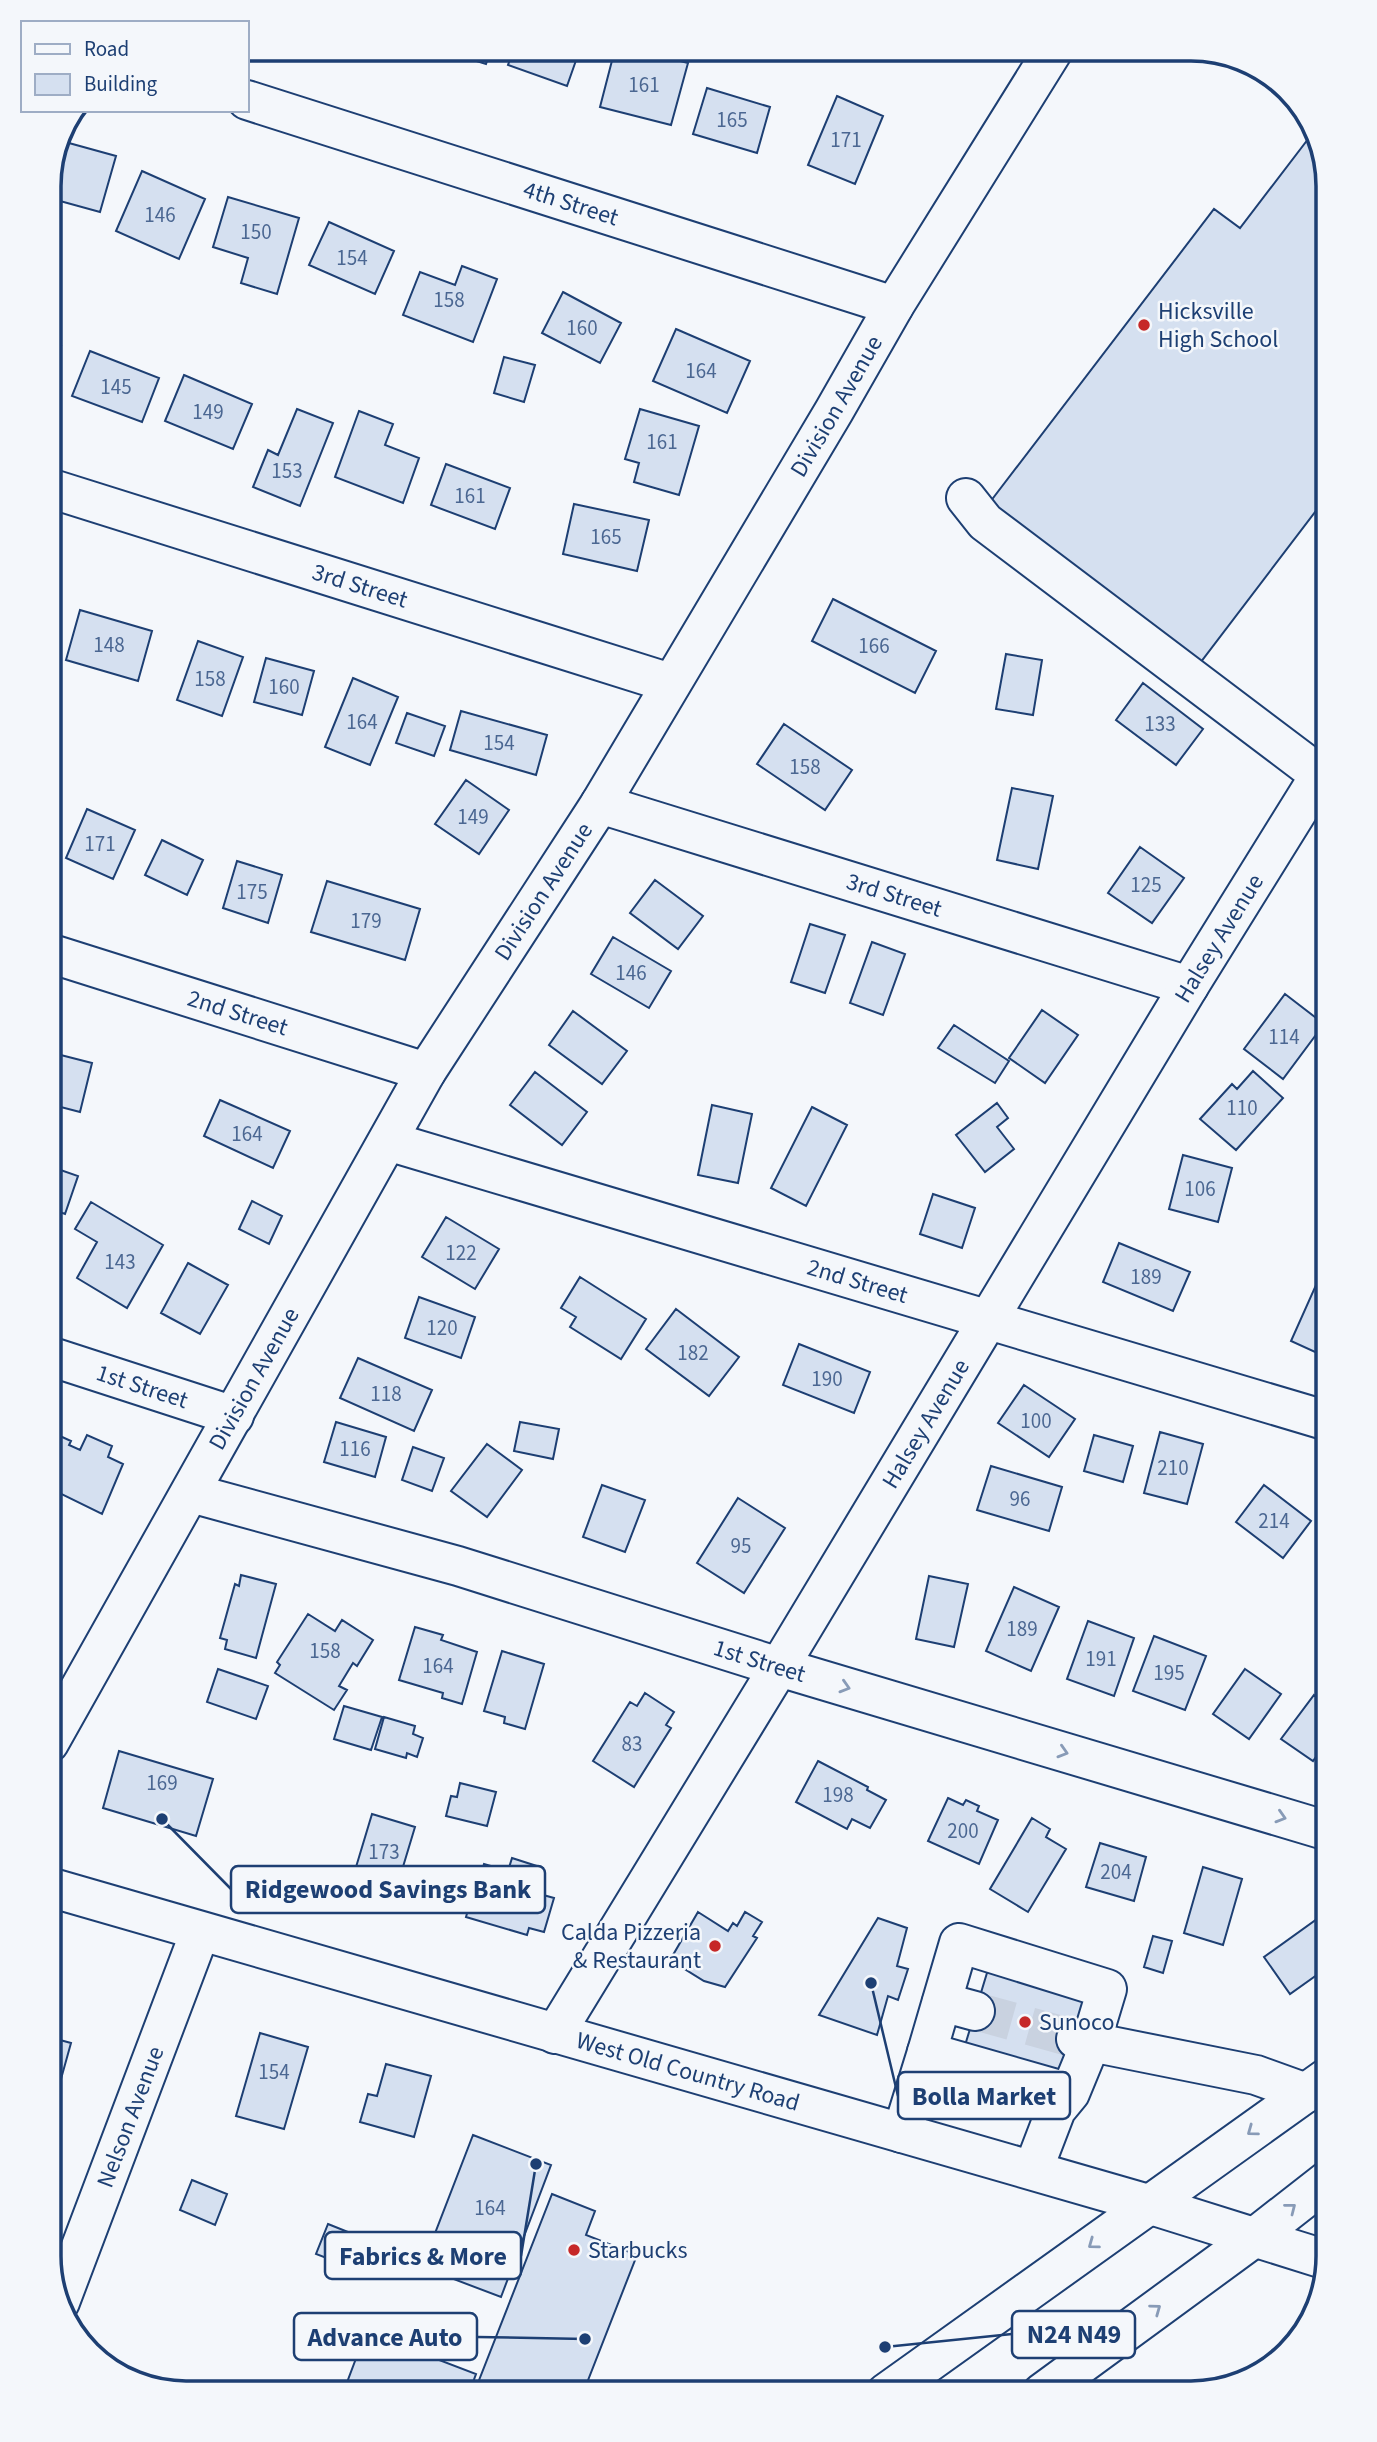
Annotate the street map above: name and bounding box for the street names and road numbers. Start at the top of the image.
street label: 4th Street [519,172,623,235]
street label: Division Avenue [782,329,892,484]
street label: 3rd Street [308,555,412,618]
street label: Division Avenue [486,816,602,968]
street label: 3rd Street [842,864,946,927]
street label: Halsey Avenue [1166,867,1272,1010]
street label: 2nd Street [183,981,292,1045]
street label: 2nd Street [803,1250,912,1313]
street label: Division Avenue [200,1301,308,1457]
street label: Halsey Avenue [873,1352,979,1495]
street label: 1st Street [92,1355,192,1418]
street label: 1st Street [709,1630,810,1692]
street label: West Old Country Road [572,2023,804,2121]
street label: Nelson Avenue [88,2041,173,2193]

